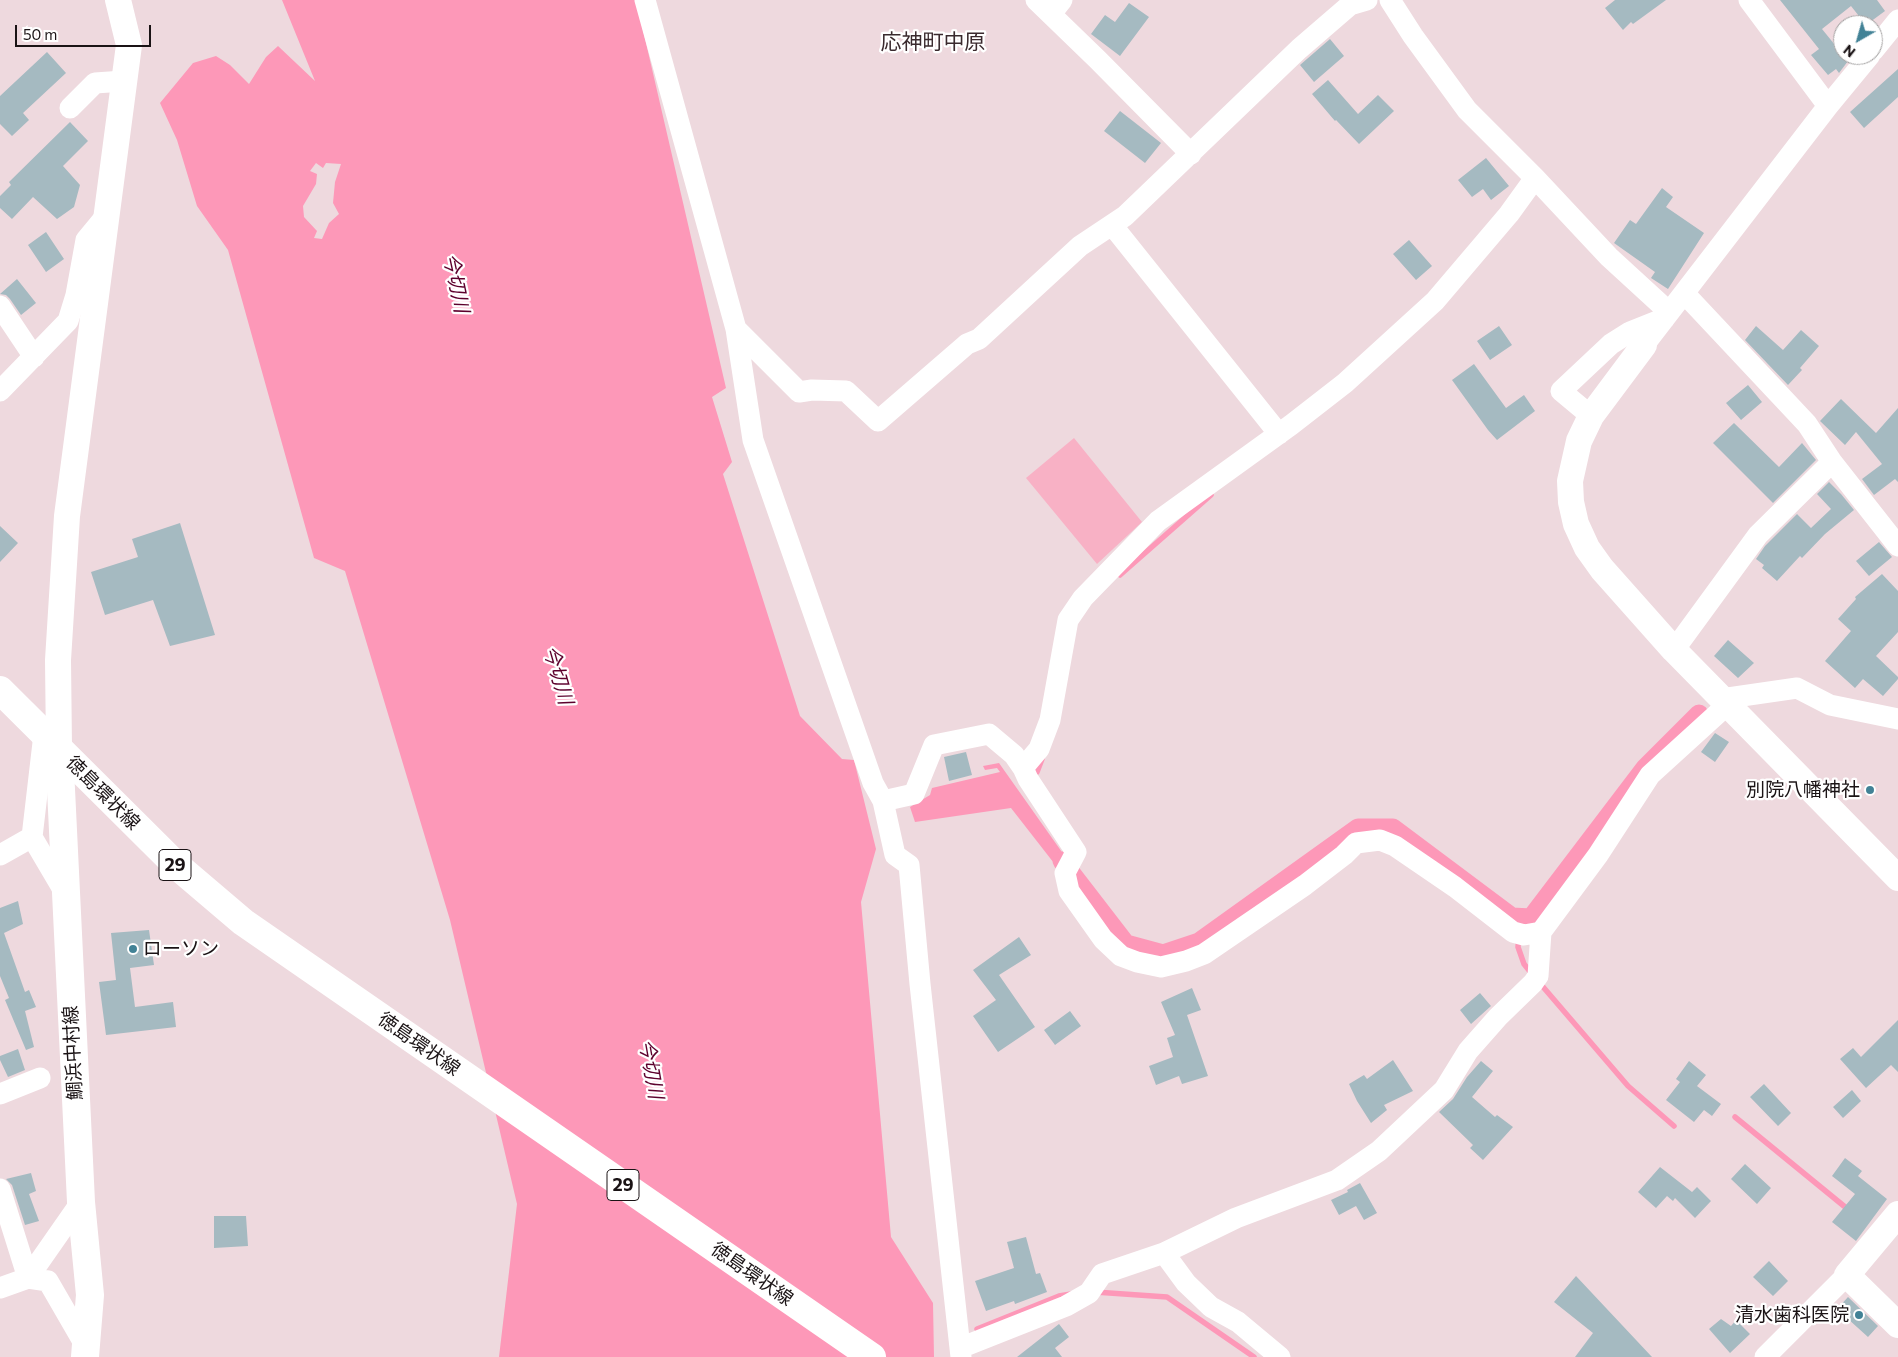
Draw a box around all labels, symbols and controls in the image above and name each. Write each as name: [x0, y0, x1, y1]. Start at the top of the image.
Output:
scale bar: [18, 15, 154, 47]
north arrow: [1833, 15, 1883, 65]
text: 50 m: [23, 25, 57, 43]
district label: 応神町中原: [881, 29, 985, 55]
text: N: [1840, 41, 1858, 61]
water label: 今切川: [438, 251, 474, 315]
water label: 今切川: [538, 643, 578, 707]
street label: 徳島環状線: [61, 751, 145, 835]
place label: 別院八幡神社: [1746, 779, 1860, 801]
marker: 別院八幡神社: [1864, 784, 1876, 796]
road number: 29: [159, 850, 191, 880]
place label: ローソン: [143, 938, 219, 960]
marker: ローソン: [127, 943, 139, 955]
street label: 鯛浜中村線: [59, 1005, 87, 1101]
street label: 徳島環状線: [374, 1007, 464, 1081]
water label: 今切川: [634, 1037, 668, 1101]
road number: 29: [607, 1170, 639, 1200]
street label: 徳島環状線: [707, 1237, 797, 1311]
place label: 清水歯科医院: [1735, 1304, 1849, 1326]
marker: 清水歯科医院: [1853, 1309, 1865, 1321]

